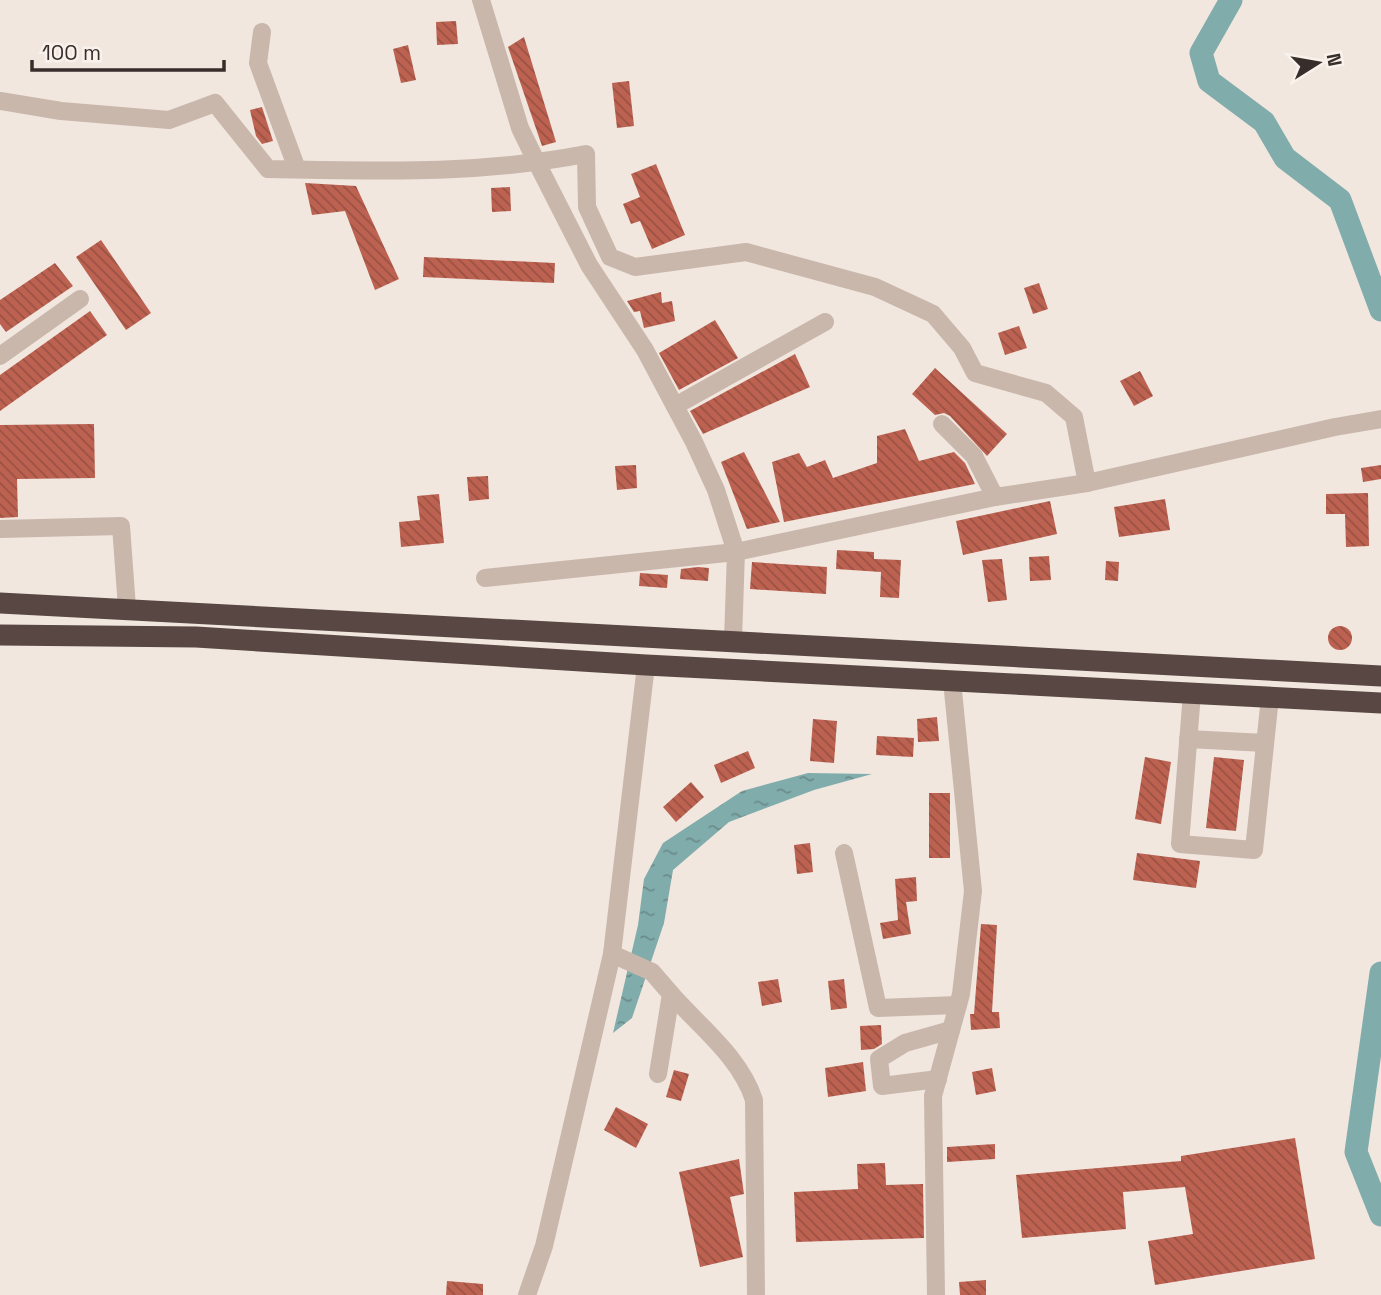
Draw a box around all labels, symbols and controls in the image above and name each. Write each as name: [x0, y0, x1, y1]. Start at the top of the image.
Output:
scale bar: [32, 28, 224, 72]
north arrow: [1283, 28, 1353, 98]
text: 100 m: [42, 39, 101, 66]
text: N: [1321, 51, 1348, 68]

